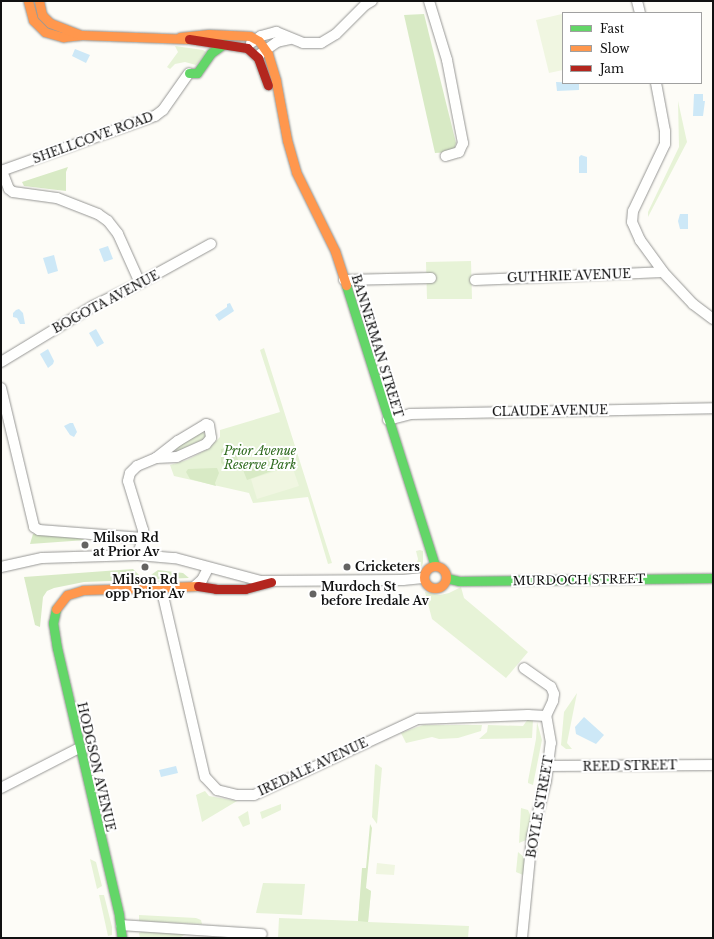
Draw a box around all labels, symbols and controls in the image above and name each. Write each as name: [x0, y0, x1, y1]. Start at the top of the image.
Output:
legend: [562, 12, 702, 84]
text: Fast: [600, 21, 624, 36]
text: Slow: [600, 41, 629, 56]
text: Jam: [600, 61, 624, 76]
street label: SHELLCOVE ROAD: [31, 109, 155, 167]
street label: BOGOTA AVENUE: [50, 267, 162, 337]
street label: GUTHRIE AVENUE: [507, 267, 631, 285]
street label: BANNERMAN STREET: [348, 273, 406, 419]
street label: CLAUDE AVENUE: [492, 403, 608, 419]
park label: Prior Avenue Reserve Park: [223, 444, 297, 472]
place label: Milson Rd at Prior Av: [93, 531, 160, 559]
marker: Milson Rd at Prior Av: [80, 540, 90, 550]
place label: Cricketers: [355, 560, 420, 574]
marker: Milson Rd opp Prior Av: [140, 562, 150, 572]
marker: Cricketers: [342, 562, 352, 572]
street label: MURDOCH STREET: [512, 572, 646, 588]
place label: Milson Rd opp Prior Av: [105, 573, 185, 601]
place label: Murdoch St before Iredale Av: [321, 580, 430, 608]
marker: Murdoch St before Iredale Av: [308, 589, 318, 599]
street label: HODGSON AVENUE: [74, 701, 118, 833]
street label: IREDALE AVENUE: [256, 735, 370, 799]
street label: BOYLE STREET: [524, 755, 556, 859]
street label: REED STREET: [583, 758, 677, 774]

